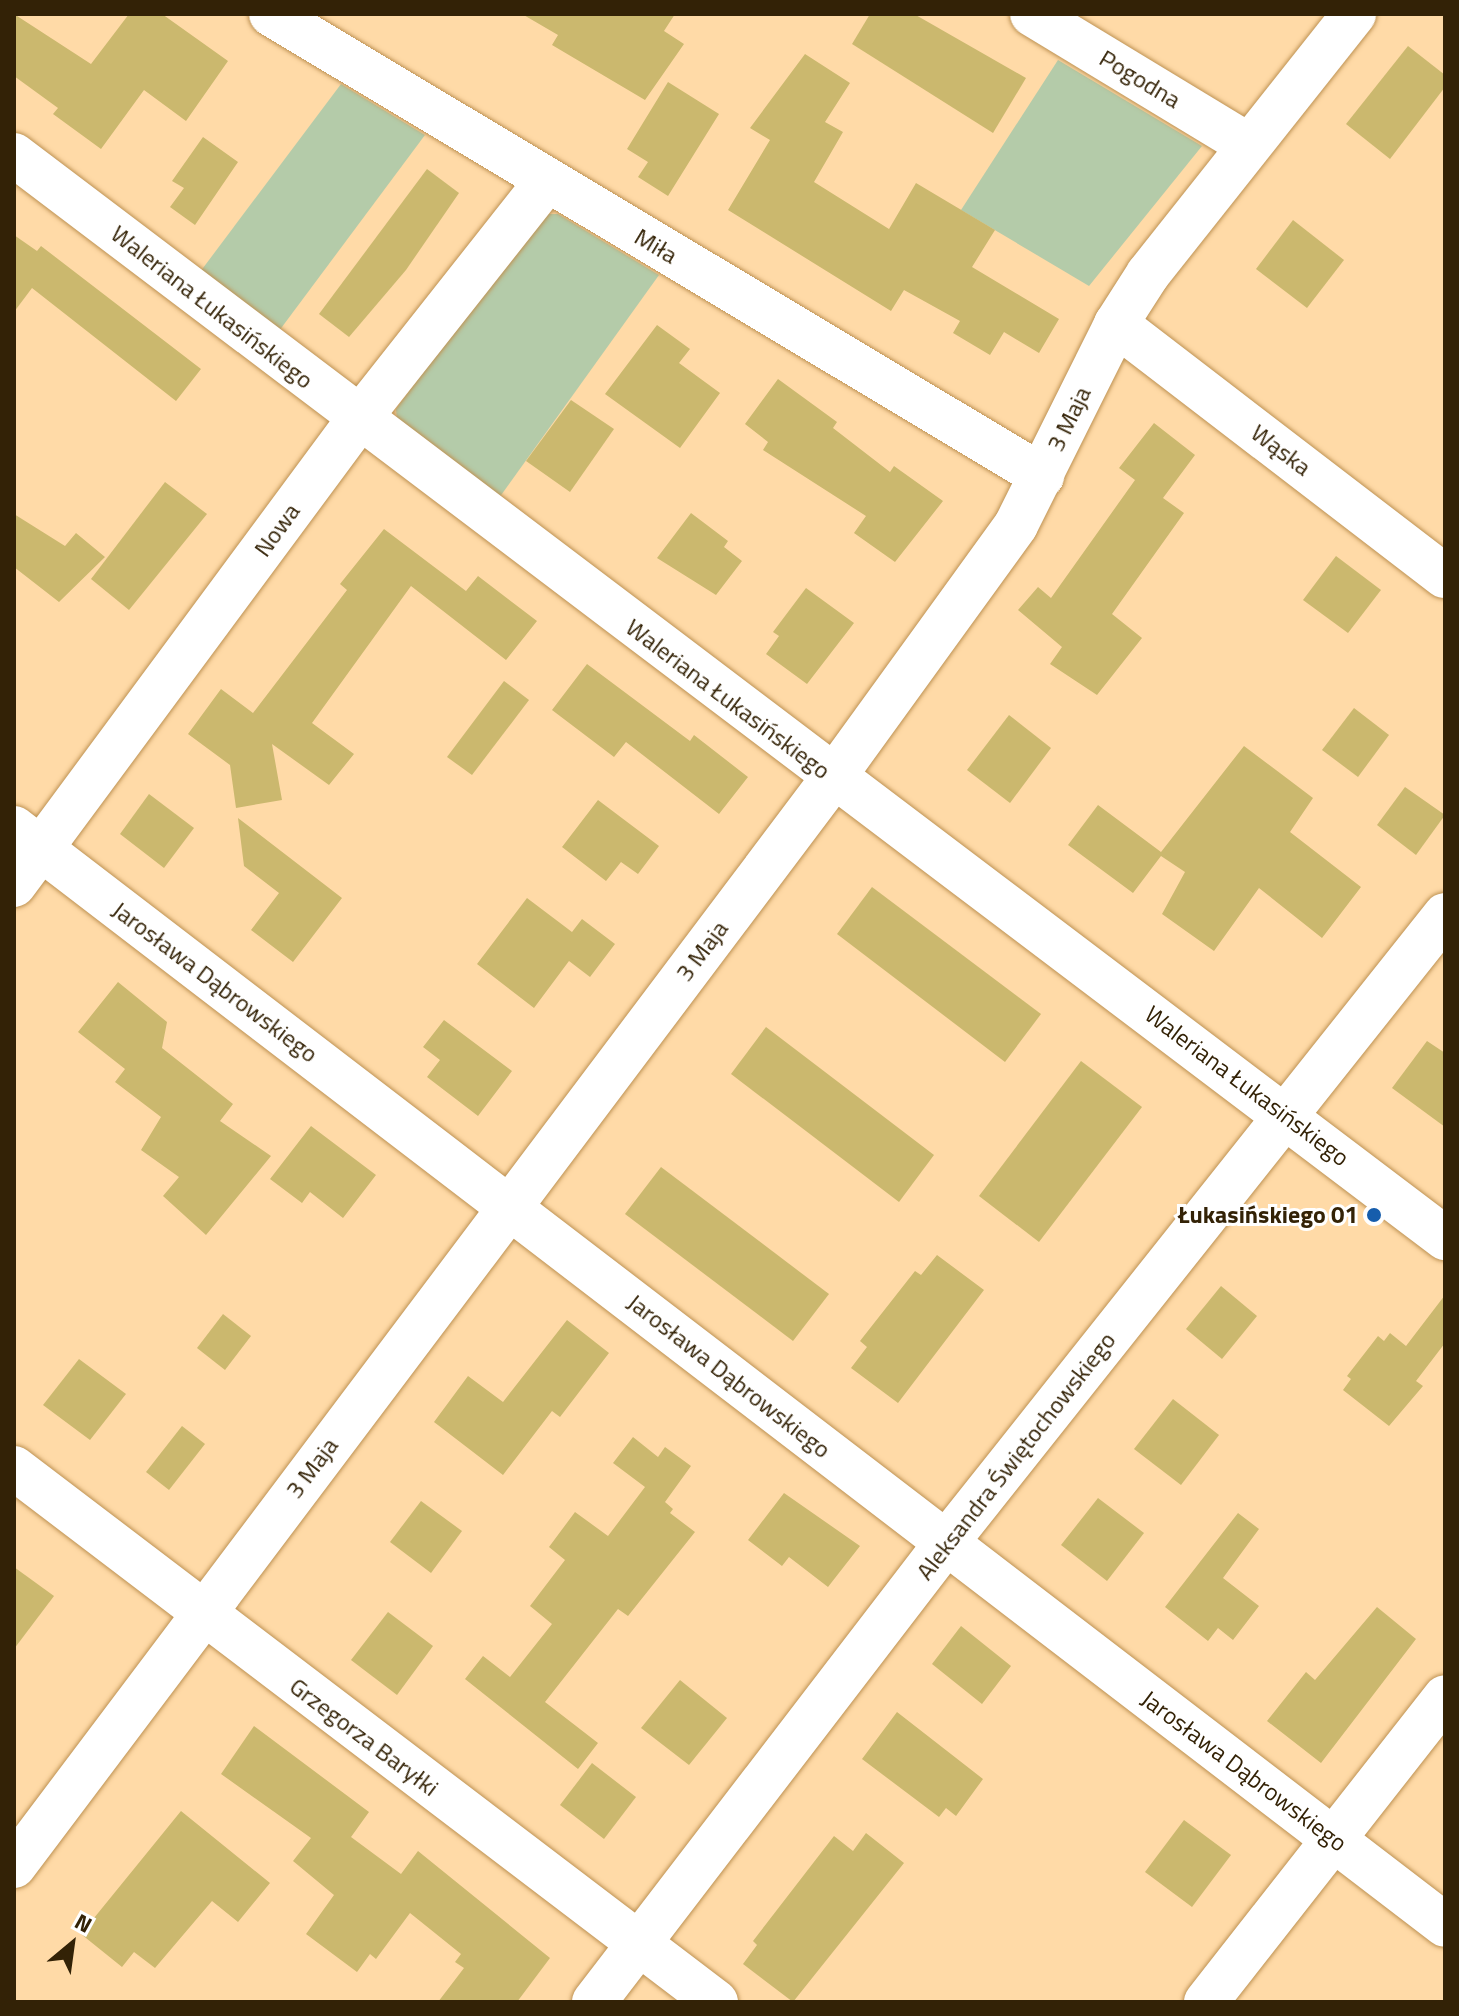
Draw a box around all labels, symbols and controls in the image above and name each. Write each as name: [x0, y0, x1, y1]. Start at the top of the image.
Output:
street label: Pogodna: [1094, 44, 1186, 114]
street label: Waleriana Łukasińskiego: [105, 219, 319, 395]
street label: Miła: [629, 222, 683, 270]
street label: 3 Maja: [1041, 382, 1097, 456]
street label: Wąska: [1245, 418, 1317, 482]
street label: Nowa: [248, 498, 306, 562]
street label: Waleriana Łukasińskiego: [620, 613, 836, 785]
street label: Jarosława Dąbrowskiego: [107, 895, 323, 1069]
street label: 3 Maja: [670, 915, 734, 987]
street label: Waleriana Łukasińskiego: [1139, 1000, 1355, 1172]
place label: Łukasińskiego 01: [1178, 1201, 1358, 1229]
marker: Łukasińskiego 01: [1365, 1206, 1383, 1224]
street label: Jarosława Dąbrowskiego: [622, 1288, 836, 1464]
street label: Aleksandra Świętochowskiego: [910, 1326, 1122, 1586]
street label: 3 Maja: [280, 1432, 344, 1504]
street label: Grzegorza Baryłki: [284, 1672, 444, 1802]
street label: Jarosława Dąbrowskiego: [1136, 1684, 1352, 1858]
north arrow: [32, 1904, 112, 1984]
text: N: [69, 1904, 99, 1942]

